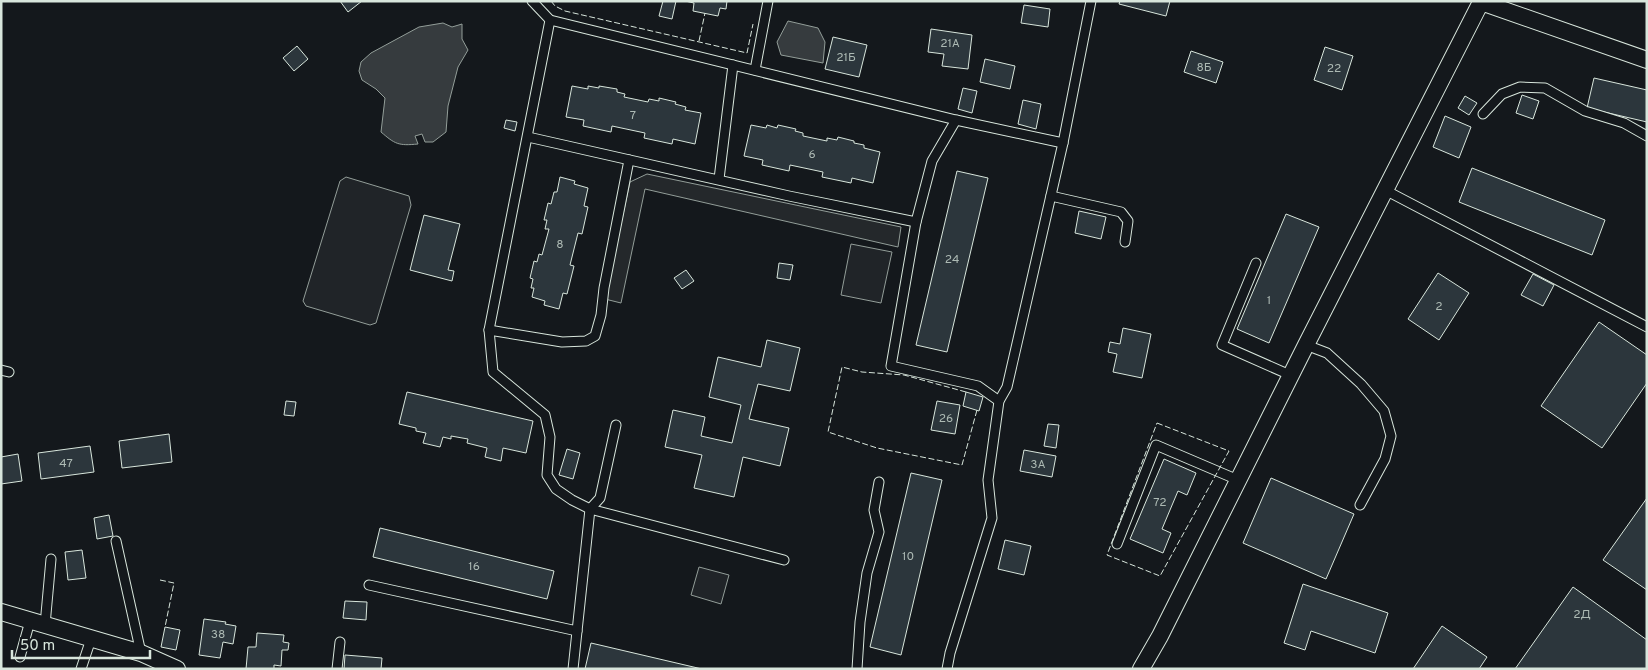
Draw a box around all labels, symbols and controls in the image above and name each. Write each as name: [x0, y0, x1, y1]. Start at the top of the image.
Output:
house number: 21А: [940, 36, 960, 52]
house number: 21Б: [836, 50, 856, 66]
house number: 8Б: [1196, 60, 1212, 76]
house number: 22: [1327, 61, 1341, 77]
house number: 7: [630, 108, 636, 124]
house number: 6: [808, 147, 816, 163]
house number: 8: [556, 237, 564, 253]
house number: 24: [945, 252, 959, 268]
house number: 1: [1267, 293, 1271, 309]
house number: 2: [1435, 299, 1443, 315]
house number: 26: [939, 411, 953, 427]
house number: 47: [59, 456, 73, 472]
house number: 3А: [1030, 457, 1046, 473]
house number: 72: [1153, 495, 1167, 511]
house number: 10: [902, 549, 914, 565]
house number: 16: [468, 559, 480, 575]
house number: 2Д: [1573, 607, 1591, 623]
house number: 38: [211, 627, 225, 643]
scale bar: [12, 628, 150, 660]
text: 50 m: [20, 637, 55, 656]

